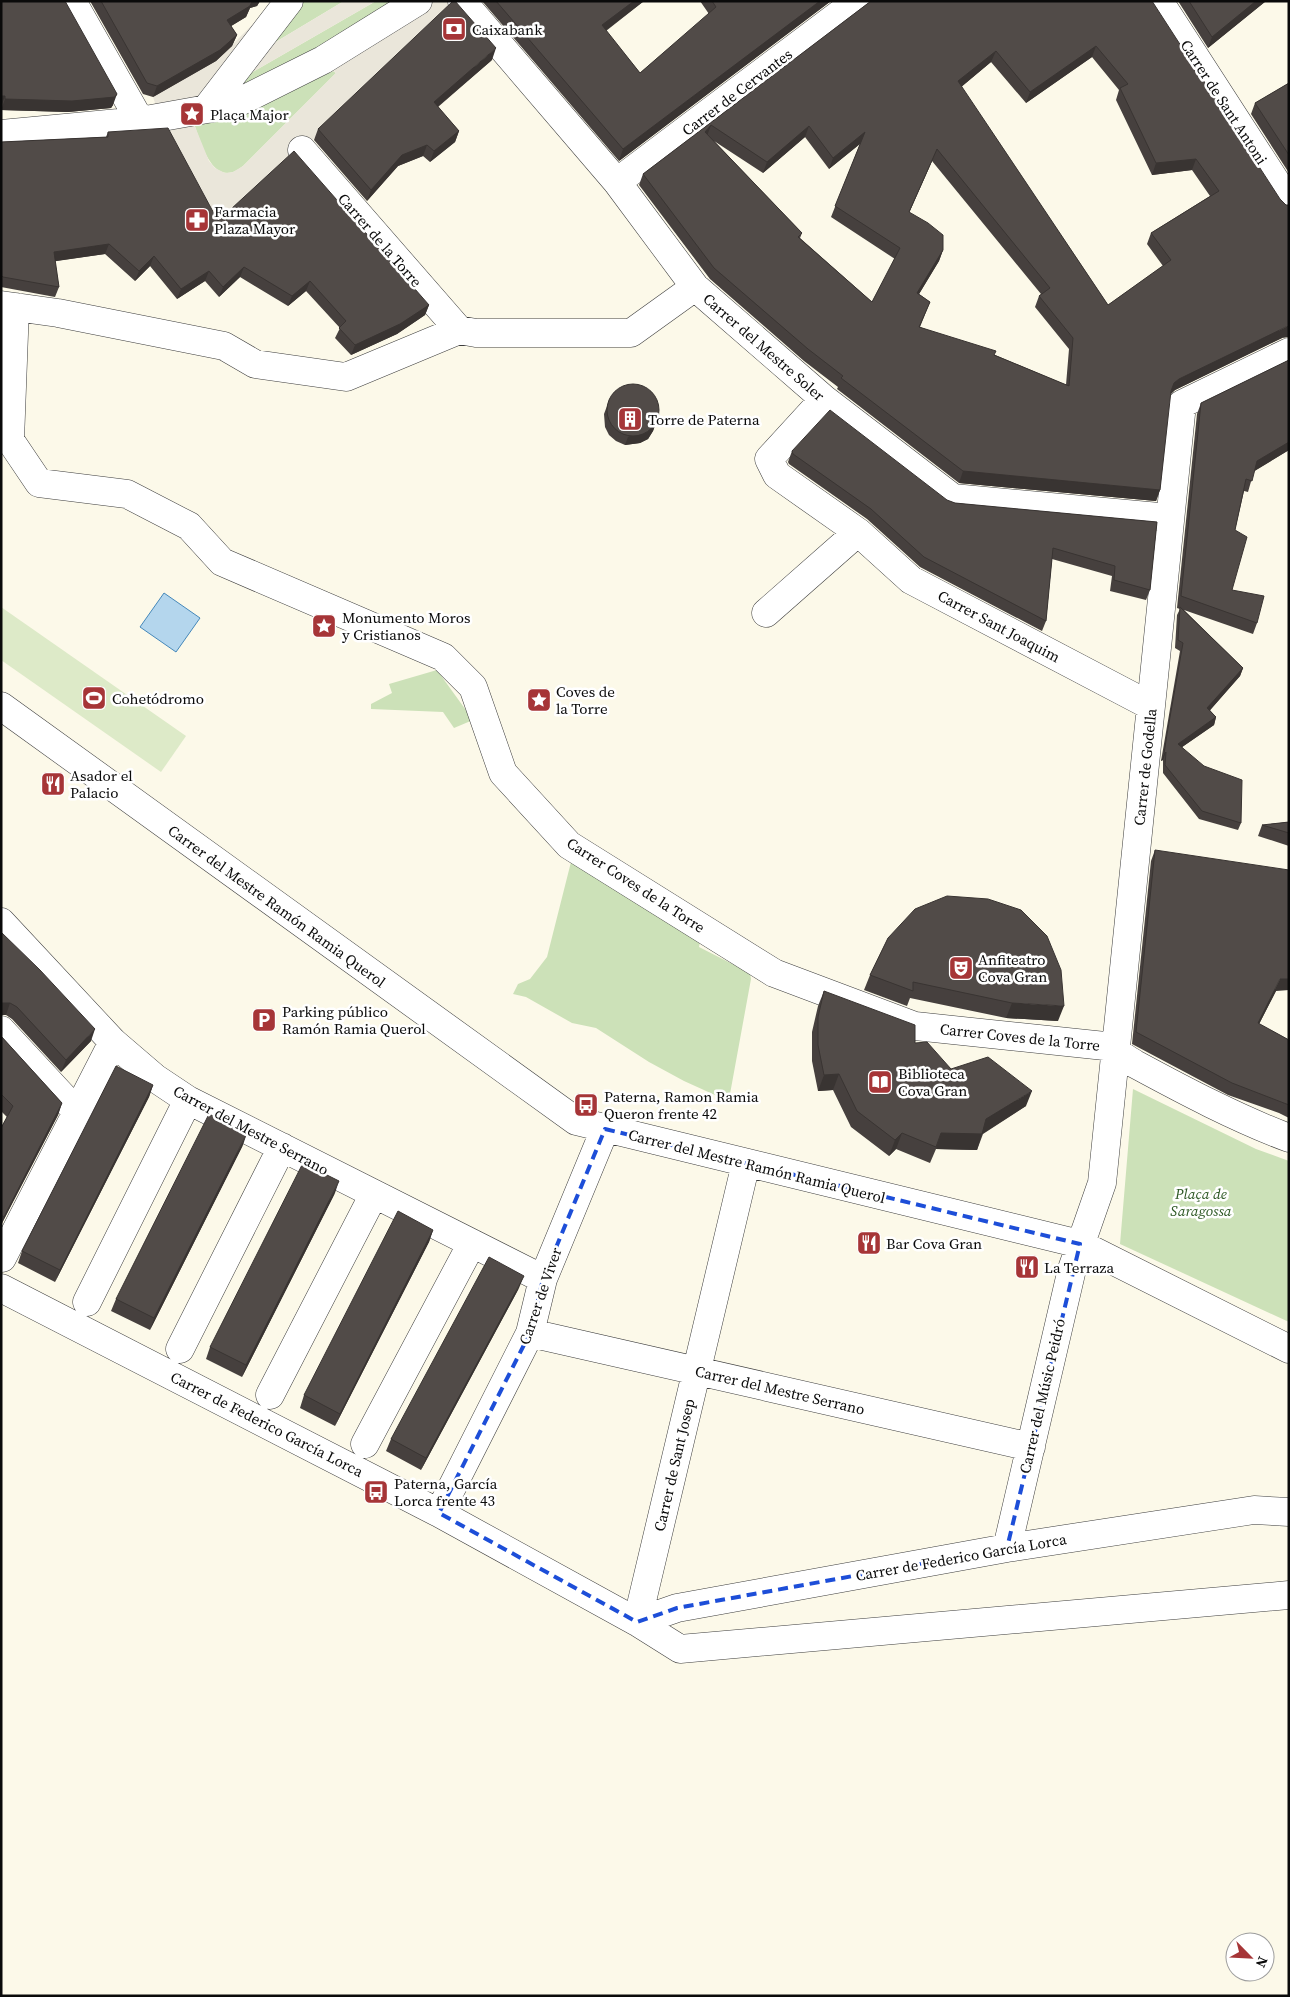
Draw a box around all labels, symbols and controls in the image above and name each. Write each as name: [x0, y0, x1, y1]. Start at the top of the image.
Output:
bank icon: Caixabank: [441, 16, 467, 42]
place label: Caixabank: [472, 19, 543, 40]
street label: Carrer de Sant Antoni: [1176, 35, 1272, 169]
street label: Carrer de Cervantes: [677, 44, 797, 140]
place icon: Plaça Major: [179, 101, 205, 127]
place label: Plaça Major: [210, 104, 289, 125]
street label: Carrer de la Torre: [333, 188, 427, 292]
place label: Farmacia Plaza Mayor: [214, 201, 296, 239]
pharmacy icon: Farmacia Plaza Mayor: [184, 207, 210, 233]
street label: Carrer del Mestre Soler: [699, 288, 830, 406]
building icon: Torre de Paterna: [617, 406, 643, 432]
place label: Torre de Paterna: [648, 409, 760, 430]
street label: Carrer Sant Joaquim: [934, 585, 1064, 667]
place label: Monumento Moros y Cristianos: [342, 607, 470, 645]
place icon: Monumento Moros y Cristianos: [311, 613, 337, 639]
place label: Coves de la Torre: [556, 681, 615, 719]
sports icon: Cohetódromo: [81, 685, 107, 711]
place icon: Coves de la Torre: [526, 687, 552, 713]
place label: Cohetódromo: [112, 688, 204, 709]
street label: Carrer de Godella: [1128, 707, 1162, 827]
place label: Asador el Palacio: [70, 765, 133, 803]
restaurant icon: Asador el Palacio: [40, 771, 66, 797]
street label: Carrer del Mestre Ramón Ramia Querol: [164, 820, 391, 992]
street label: Carrer Coves de la Torre: [563, 832, 709, 938]
place label: Anfiteatro Cova Gran: [978, 949, 1047, 987]
theatre icon: Anfiteatro Cova Gran: [948, 955, 974, 981]
place label: Parking público Ramón Ramia Querol: [282, 1001, 426, 1039]
parking icon: Parking público Ramón Ramia Querol: [251, 1007, 277, 1033]
street label: Carrer Coves de la Torre: [939, 1018, 1101, 1056]
place label: Biblioteca Cova Gran: [898, 1063, 967, 1101]
library icon: Biblioteca Cova Gran: [867, 1069, 893, 1095]
street label: Carrer del Mestre Serrano: [170, 1080, 332, 1180]
place label: Paterna, Ramon Ramia Queron frente 42: [604, 1086, 759, 1124]
bus stop icon: Paterna, Ramon Ramia Queron frente 42: [573, 1092, 599, 1118]
street label: Carrer del Mestre Ramón Ramia Querol: [626, 1124, 888, 1208]
park label: Plaça de Saragossa: [1170, 1183, 1232, 1221]
restaurant icon: Bar Cova Gran: [856, 1230, 882, 1256]
place label: Bar Cova Gran: [886, 1233, 982, 1254]
street label: Carrer de Viver: [514, 1244, 567, 1347]
restaurant icon: La Terraza: [1014, 1254, 1040, 1280]
place label: La Terraza: [1044, 1257, 1114, 1278]
street label: Carrer del Músic Peidró: [1014, 1316, 1070, 1476]
street label: Carrer del Mestre Serrano: [693, 1360, 867, 1420]
street label: Carrer de Federico García Lorca: [167, 1366, 367, 1482]
street label: Carrer de Sant Josep: [649, 1396, 700, 1533]
place label: Paterna, García Lorca frente 43: [394, 1473, 498, 1511]
bus stop icon: Paterna, García Lorca frente 43: [363, 1479, 389, 1505]
street label: Carrer de Federico García Lorca: [854, 1528, 1068, 1586]
north arrow: [1225, 1932, 1275, 1982]
text: N: [1251, 1954, 1273, 1971]

